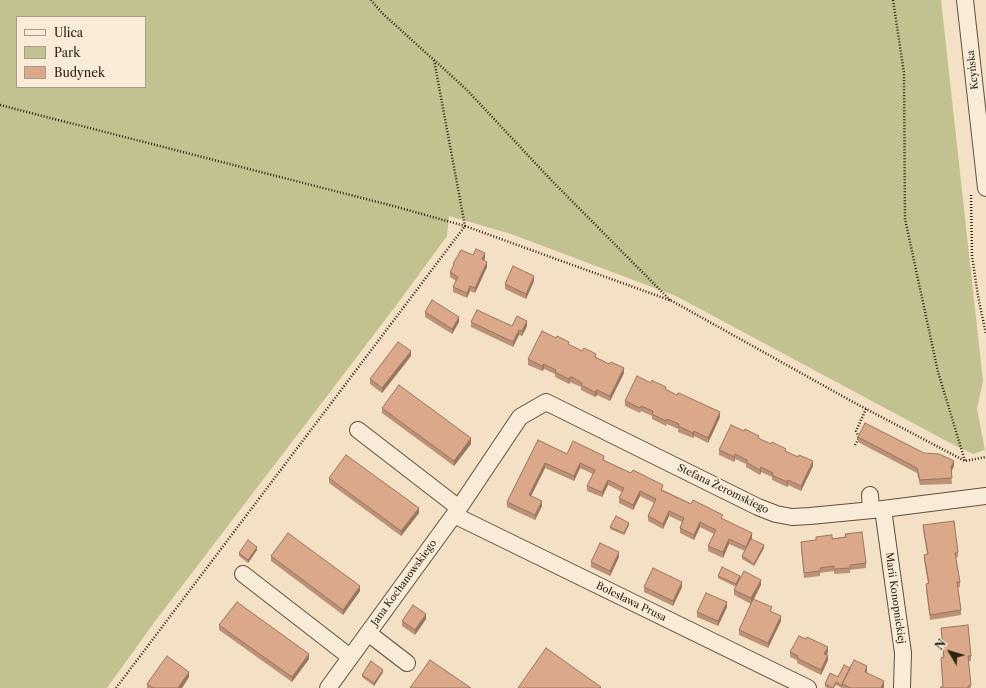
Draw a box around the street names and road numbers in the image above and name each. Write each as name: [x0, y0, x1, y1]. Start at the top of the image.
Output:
street label: Kcyńska: [965, 50, 981, 90]
street label: Stefana Żeromskiego: [675, 462, 771, 516]
street label: Jana Kochanowskiego: [369, 538, 439, 628]
street label: Marii Konopnickiej: [883, 552, 907, 644]
street label: Bolesława Prusa: [594, 580, 668, 624]

